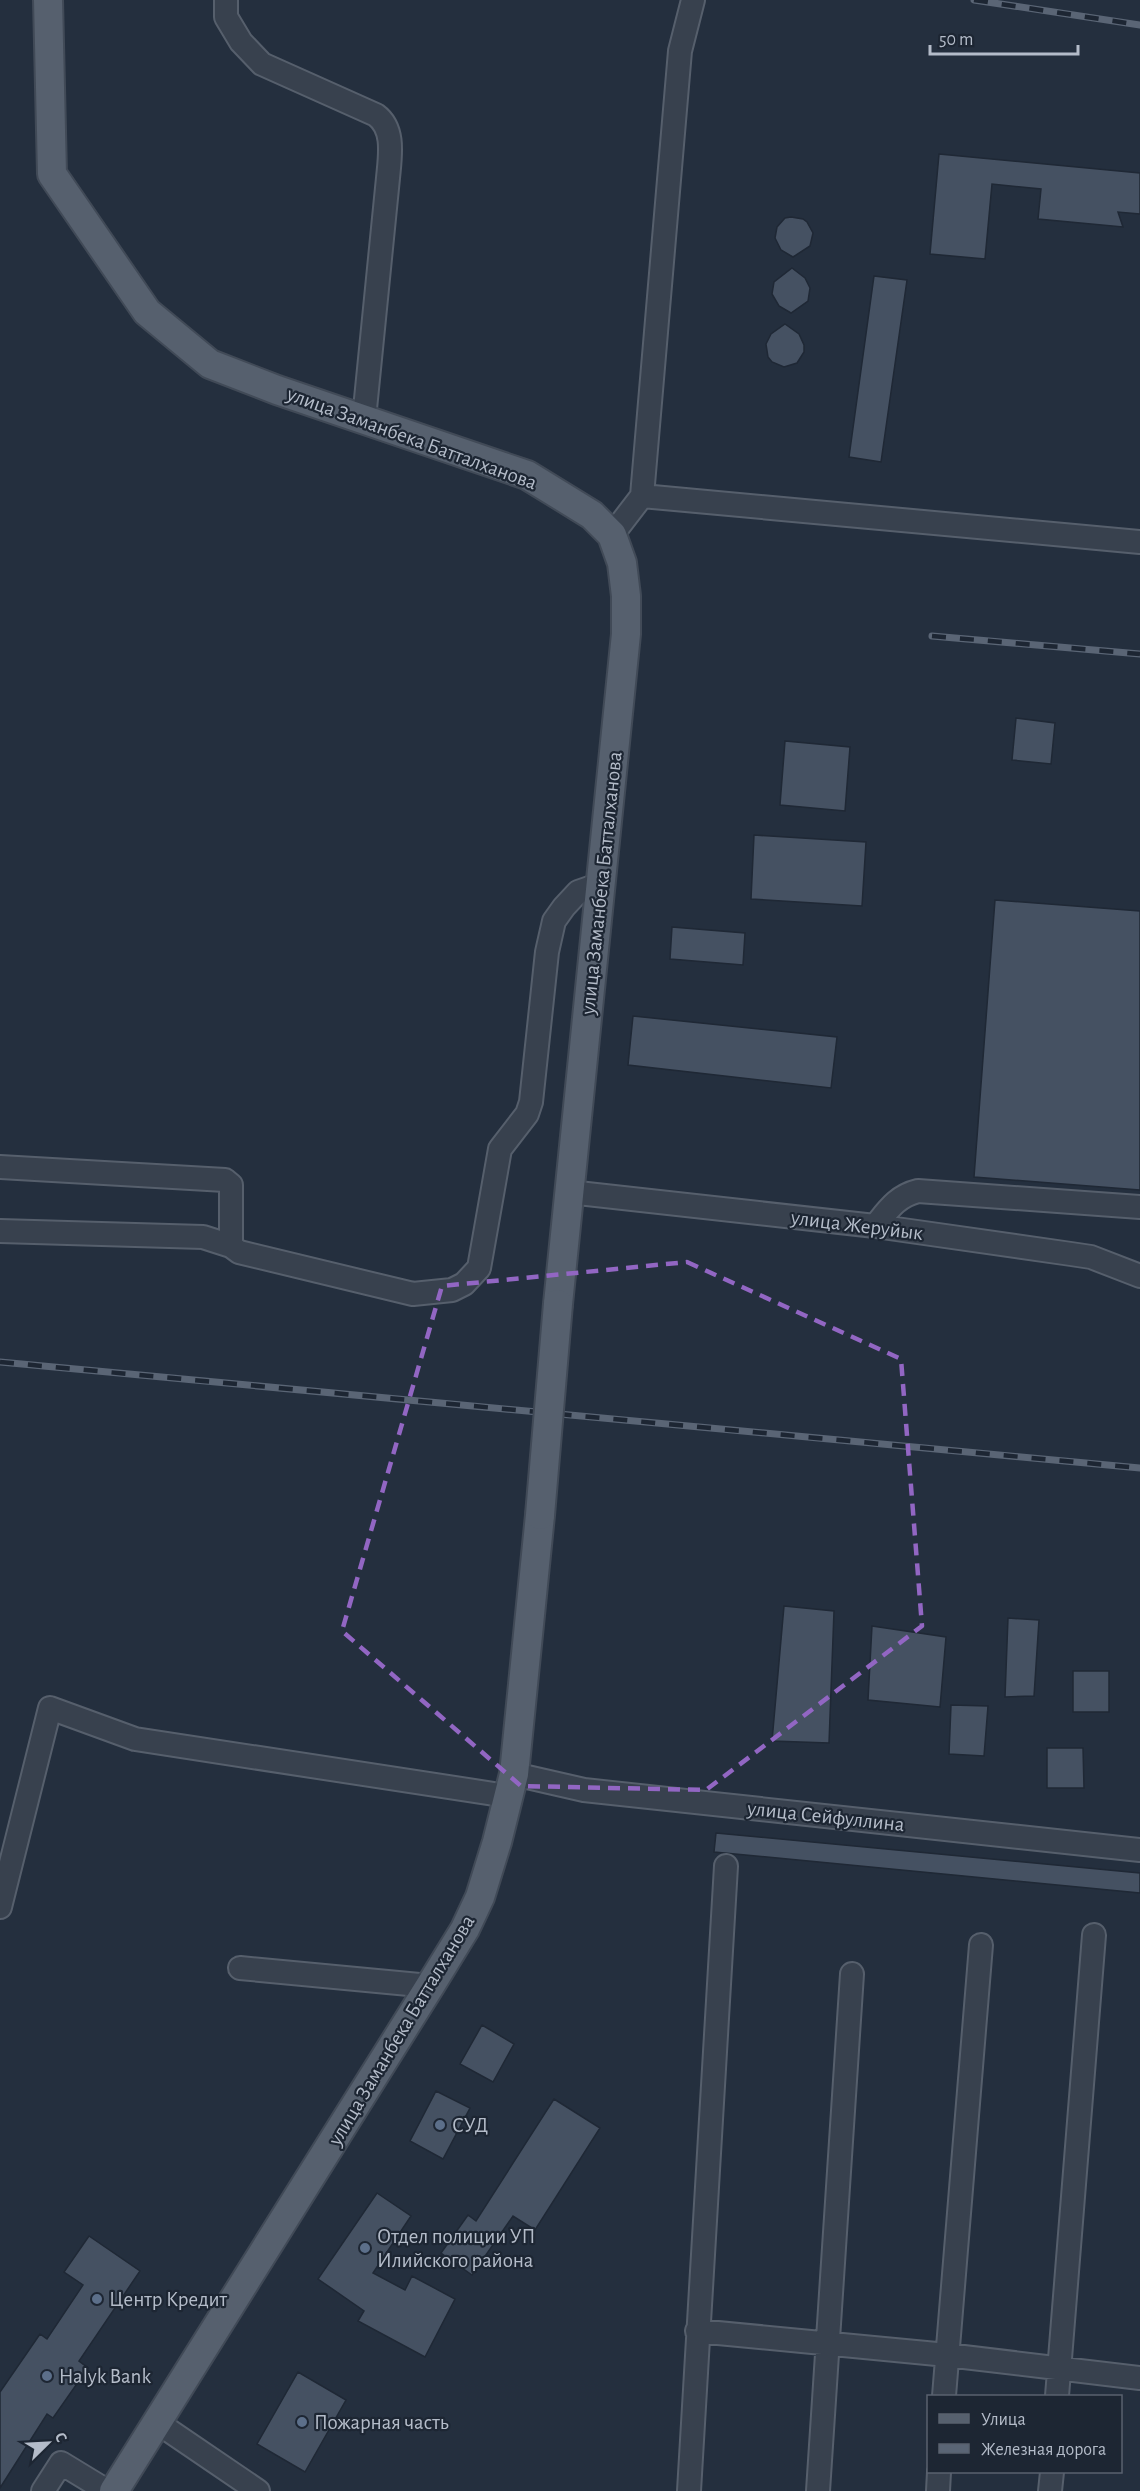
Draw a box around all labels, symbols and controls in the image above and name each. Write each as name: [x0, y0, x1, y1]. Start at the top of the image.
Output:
scale bar: [930, 18, 1078, 56]
text: 50 m: [939, 31, 973, 49]
street label: улица Заманбека Батталханова: [283, 383, 540, 494]
street label: улица Заманбека Батталханова: [577, 750, 626, 1017]
street label: улица Жеруйык: [789, 1207, 924, 1244]
street label: улица Сейфуллина: [745, 1798, 906, 1835]
street label: улица Заманбека Батталханова: [324, 1911, 479, 2150]
place label: СУД: [452, 2115, 488, 2136]
marker: СУД: [433, 2118, 447, 2132]
place label: Отдел полиции УП Илийского района: [377, 2226, 535, 2271]
marker: Отдел полиции УП Илийского района: [358, 2241, 372, 2255]
place label: Центр Кредит: [109, 2289, 227, 2310]
marker: Центр Кредит: [90, 2292, 104, 2306]
place label: Halyk Bank: [59, 2366, 151, 2387]
marker: Halyk Bank: [40, 2369, 54, 2383]
legend: [927, 2395, 1122, 2473]
text: Улица: [981, 2411, 1026, 2429]
place label: Пожарная часть: [314, 2412, 449, 2433]
north arrow: [18, 2413, 78, 2473]
marker: Пожарная часть: [295, 2415, 309, 2429]
text: С: [52, 2430, 70, 2445]
text: Железная дорога: [981, 2441, 1106, 2459]

